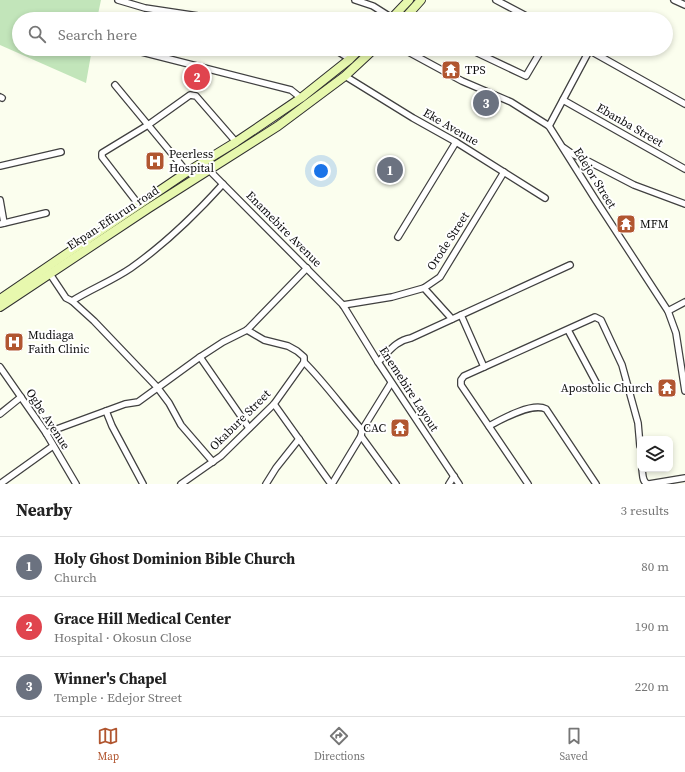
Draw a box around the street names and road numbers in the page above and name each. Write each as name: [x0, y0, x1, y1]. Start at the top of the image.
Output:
street label: Ebanba Street: [594, 99, 666, 151]
street label: Eke Avenue: [420, 105, 482, 149]
street label: Edejor Street: [570, 145, 620, 212]
street label: Ekpan-Effurun road: [64, 182, 162, 254]
street label: Enamebire Avenue: [243, 188, 325, 270]
street label: Orode Street: [423, 209, 473, 273]
street label: Enemebire Layout: [376, 343, 443, 435]
street label: Ogbe Avenue: [22, 385, 74, 453]
street label: Okabure Street: [206, 386, 274, 454]

